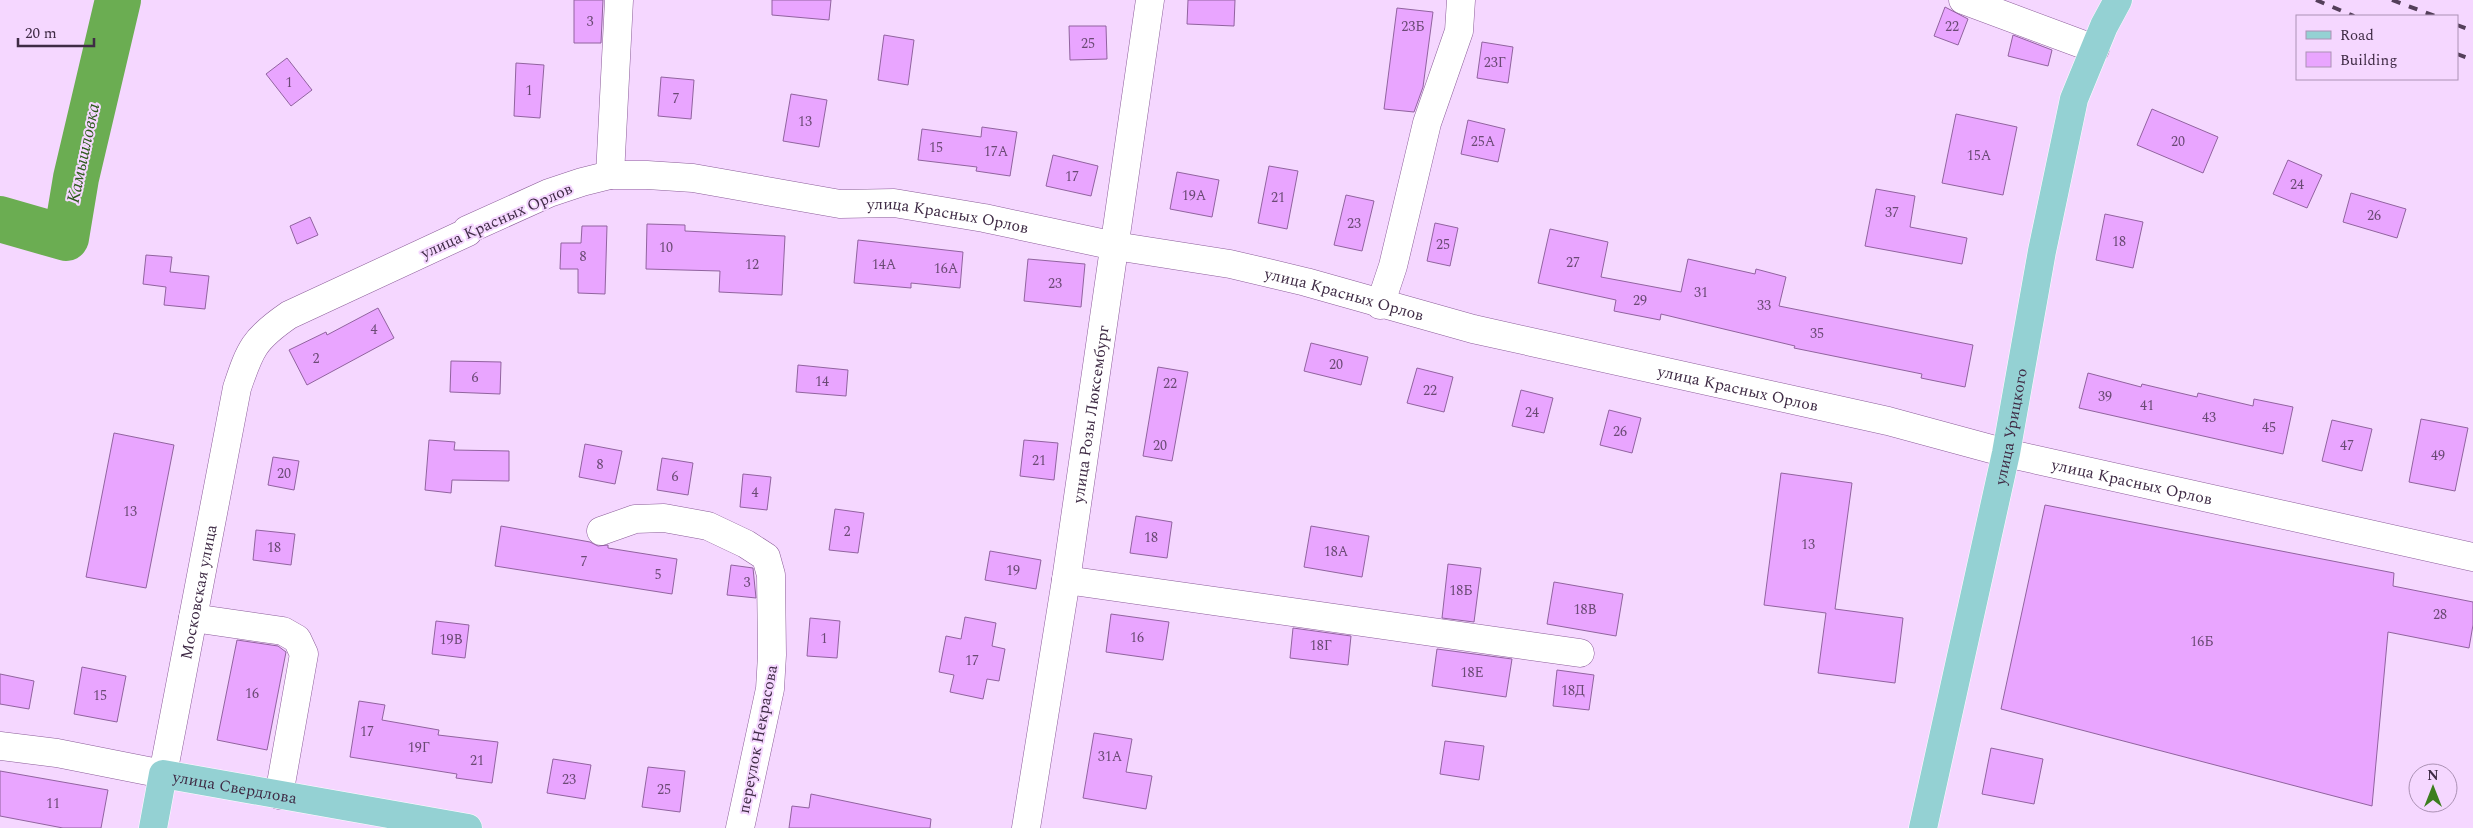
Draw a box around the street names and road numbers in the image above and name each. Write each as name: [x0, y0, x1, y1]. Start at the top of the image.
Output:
street label: улица Красных Орлов: [416, 177, 576, 266]
street label: улица Красных Орлов: [866, 192, 1031, 240]
street label: улица Красных Орлов: [1261, 261, 1426, 328]
street label: улица Розы Люксембург: [1066, 323, 1116, 506]
street label: улица Красных Орлов: [1654, 359, 1820, 418]
street label: улица Урицкого: [1988, 366, 2034, 488]
street label: улица Красных Орлов: [2048, 452, 2214, 512]
street label: Московская улица: [174, 522, 224, 661]
street label: переулок Некрасова: [732, 663, 784, 816]
street label: улица Свердлова: [170, 765, 299, 811]

